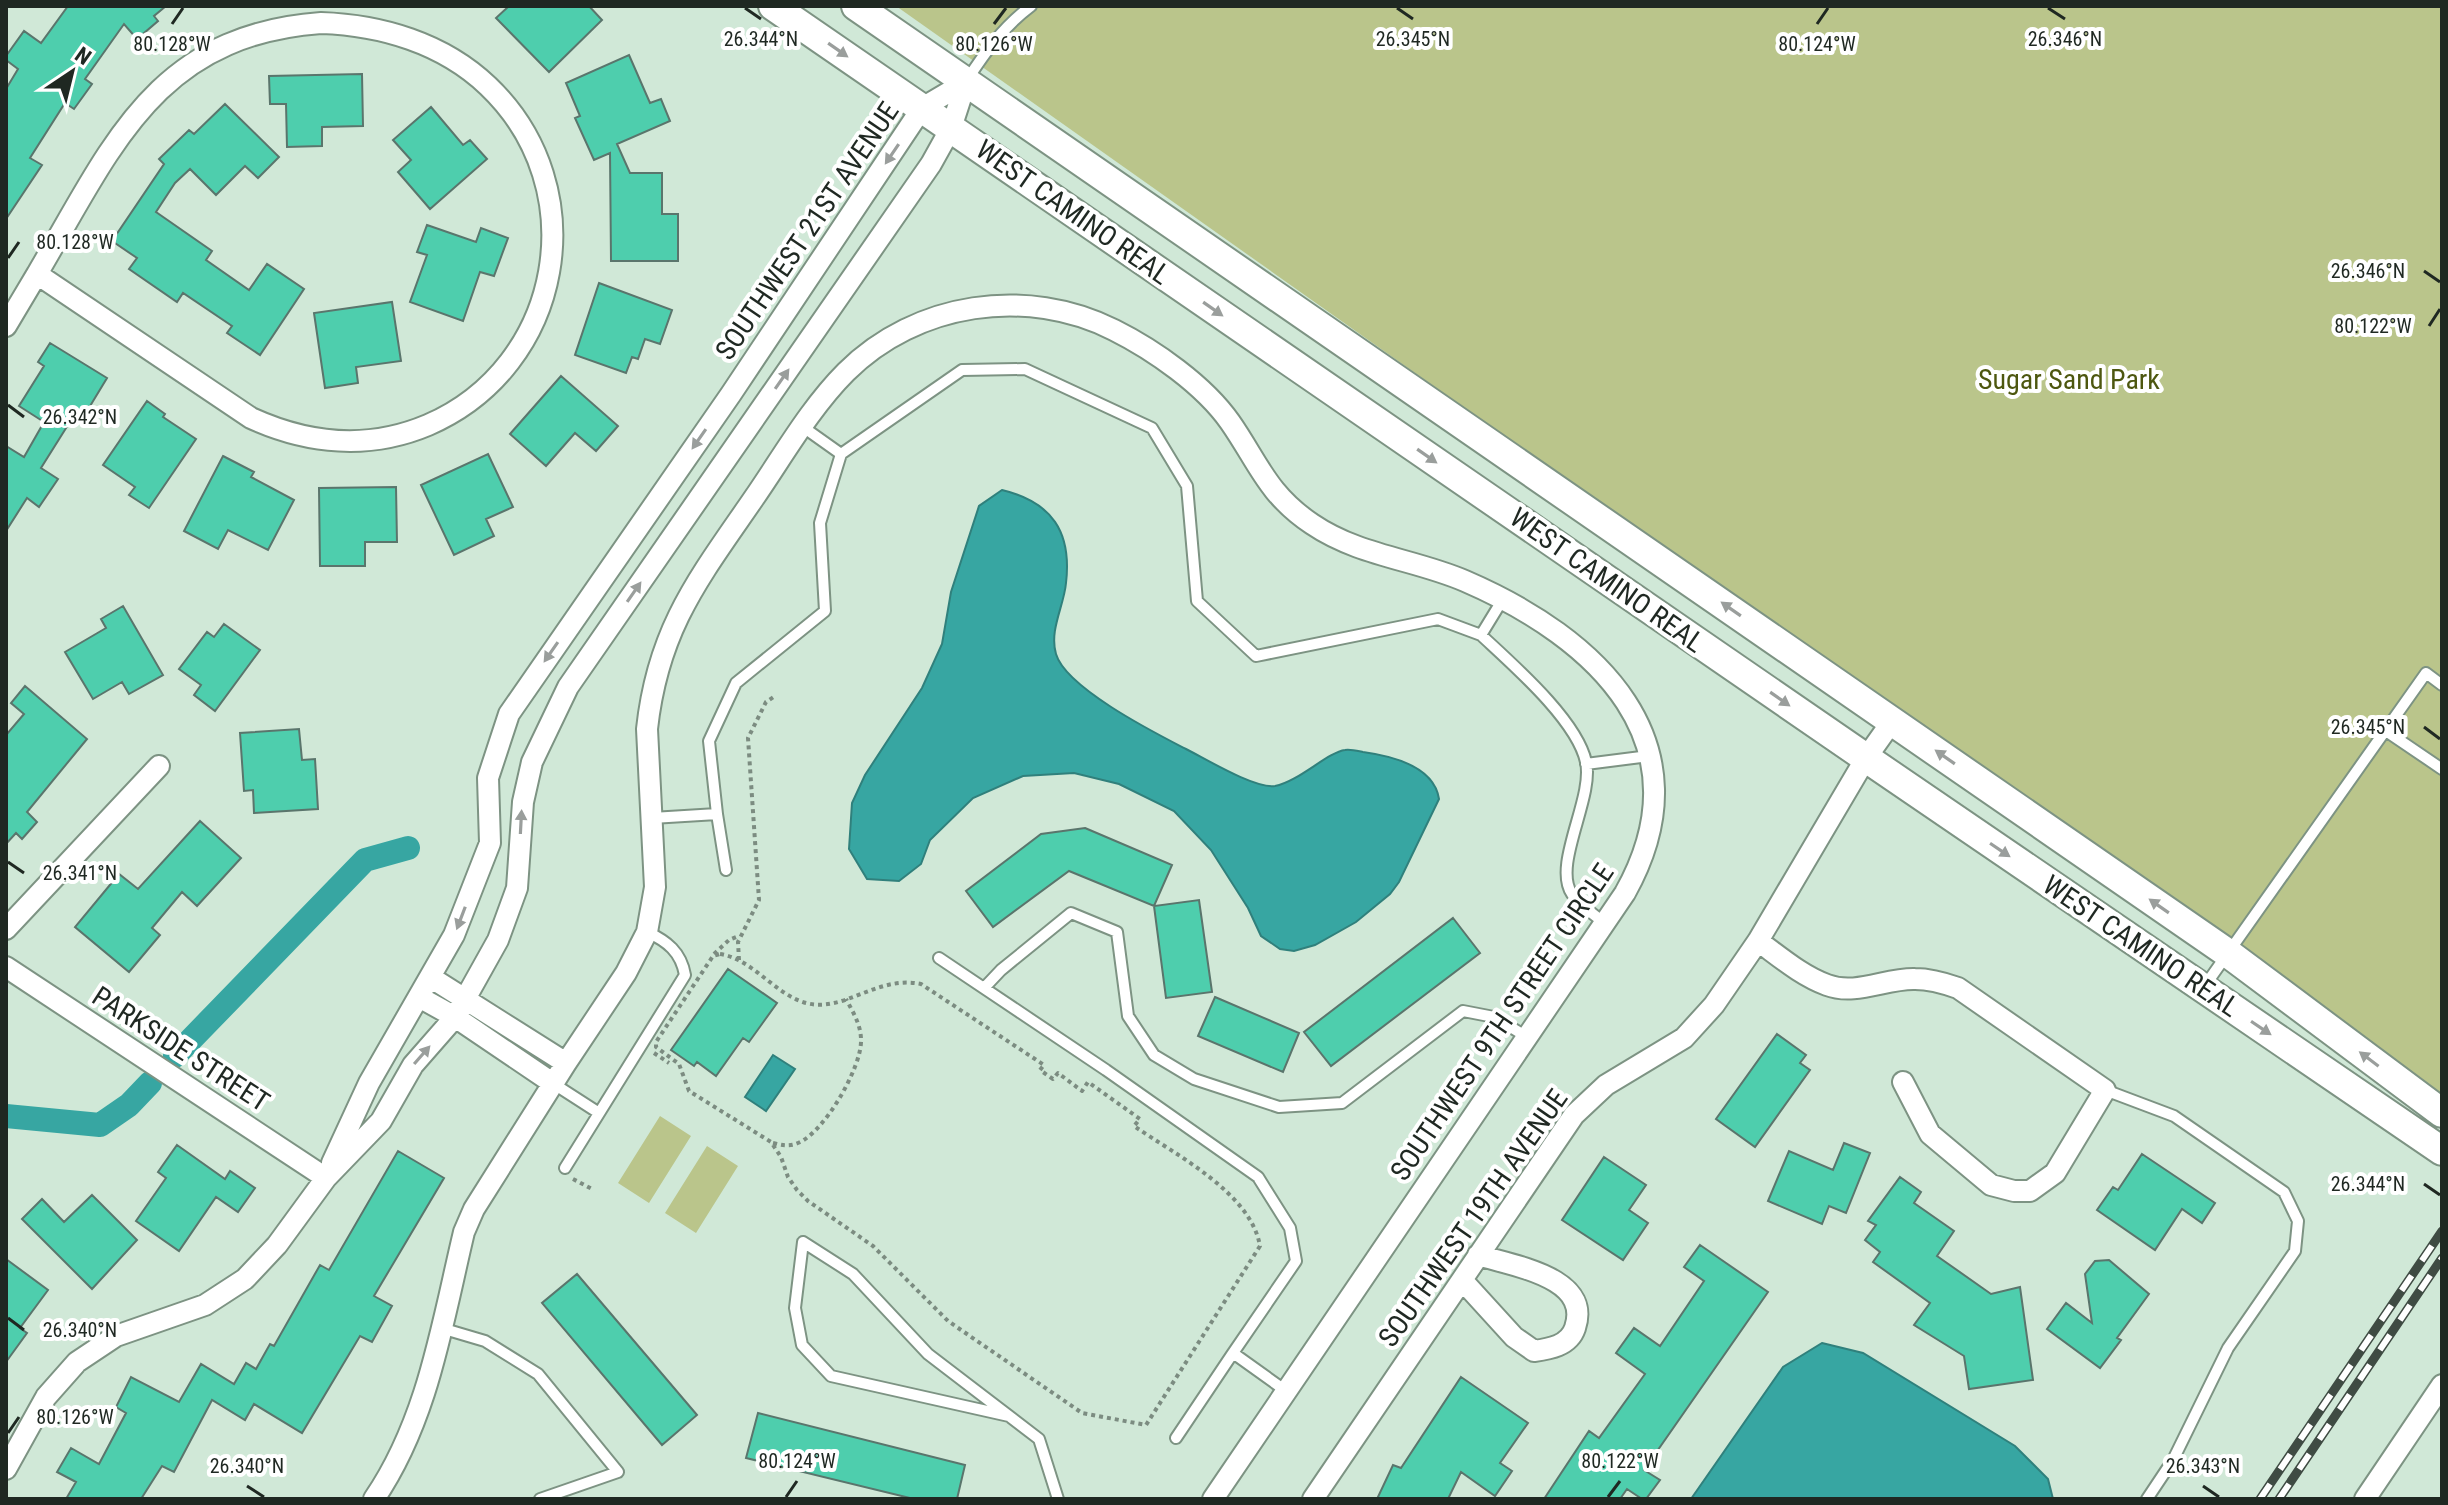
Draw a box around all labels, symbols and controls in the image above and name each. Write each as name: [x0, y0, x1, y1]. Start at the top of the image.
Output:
text: 26.344°N: [724, 27, 798, 51]
text: 26.345°N: [1376, 27, 1450, 51]
text: 26.346°N: [2028, 27, 2102, 51]
north arrow: [32, 32, 112, 112]
text: 80.128°W: [133, 32, 211, 56]
text: 80.126°W: [955, 32, 1033, 56]
text: 80.124°W: [1778, 32, 1856, 56]
text: N: [70, 42, 96, 70]
one-way arrow: [827, 42, 848, 57]
street label: SOUTHWEST 21ST AVENUE: [708, 96, 906, 366]
street label: WEST CAMINO REAL: [970, 133, 1176, 291]
one-way arrow: [884, 143, 899, 164]
text: 80.128°W: [36, 230, 114, 254]
text: 26.346°N: [2331, 259, 2405, 283]
one-way arrow: [1203, 301, 1224, 316]
text: 80.122°W: [2334, 314, 2412, 338]
park label: Sugar Sand Park: [1978, 363, 2160, 396]
one-way arrow: [774, 368, 789, 389]
text: 26.342°N: [43, 405, 117, 429]
one-way arrow: [692, 429, 707, 450]
one-way arrow: [1417, 448, 1438, 463]
street label: WEST CAMINO REAL: [1504, 501, 1710, 659]
one-way arrow: [626, 582, 641, 603]
one-way arrow: [1721, 602, 1742, 617]
one-way arrow: [544, 642, 559, 663]
one-way arrow: [1769, 691, 1790, 706]
text: 26.345°N: [2331, 715, 2405, 739]
one-way arrow: [1935, 750, 1956, 765]
one-way arrow: [515, 809, 528, 834]
one-way arrow: [1989, 842, 2010, 857]
street label: SOUTHWEST 9TH STREET CIRCLE: [1384, 857, 1620, 1187]
text: 26.341°N: [43, 861, 117, 885]
street label: WEST CAMINO REAL: [2037, 868, 2245, 1024]
one-way arrow: [2148, 899, 2169, 914]
one-way arrow: [454, 907, 467, 931]
street label: PARKSIDE STREET: [86, 979, 276, 1119]
one-way arrow: [2250, 1020, 2271, 1035]
one-way arrow: [413, 1045, 430, 1065]
one-way arrow: [2358, 1051, 2379, 1067]
street label: SOUTHWEST 19TH AVENUE: [1371, 1083, 1575, 1353]
text: 26.344°N: [2331, 1172, 2405, 1196]
text: 26.340°N: [43, 1318, 117, 1342]
text: 80.126°W: [36, 1405, 114, 1429]
text: 80.124°W: [758, 1449, 836, 1473]
text: 80.122°W: [1581, 1449, 1659, 1473]
text: 26.340°N: [210, 1454, 284, 1478]
text: 26.343°N: [2166, 1454, 2240, 1478]

